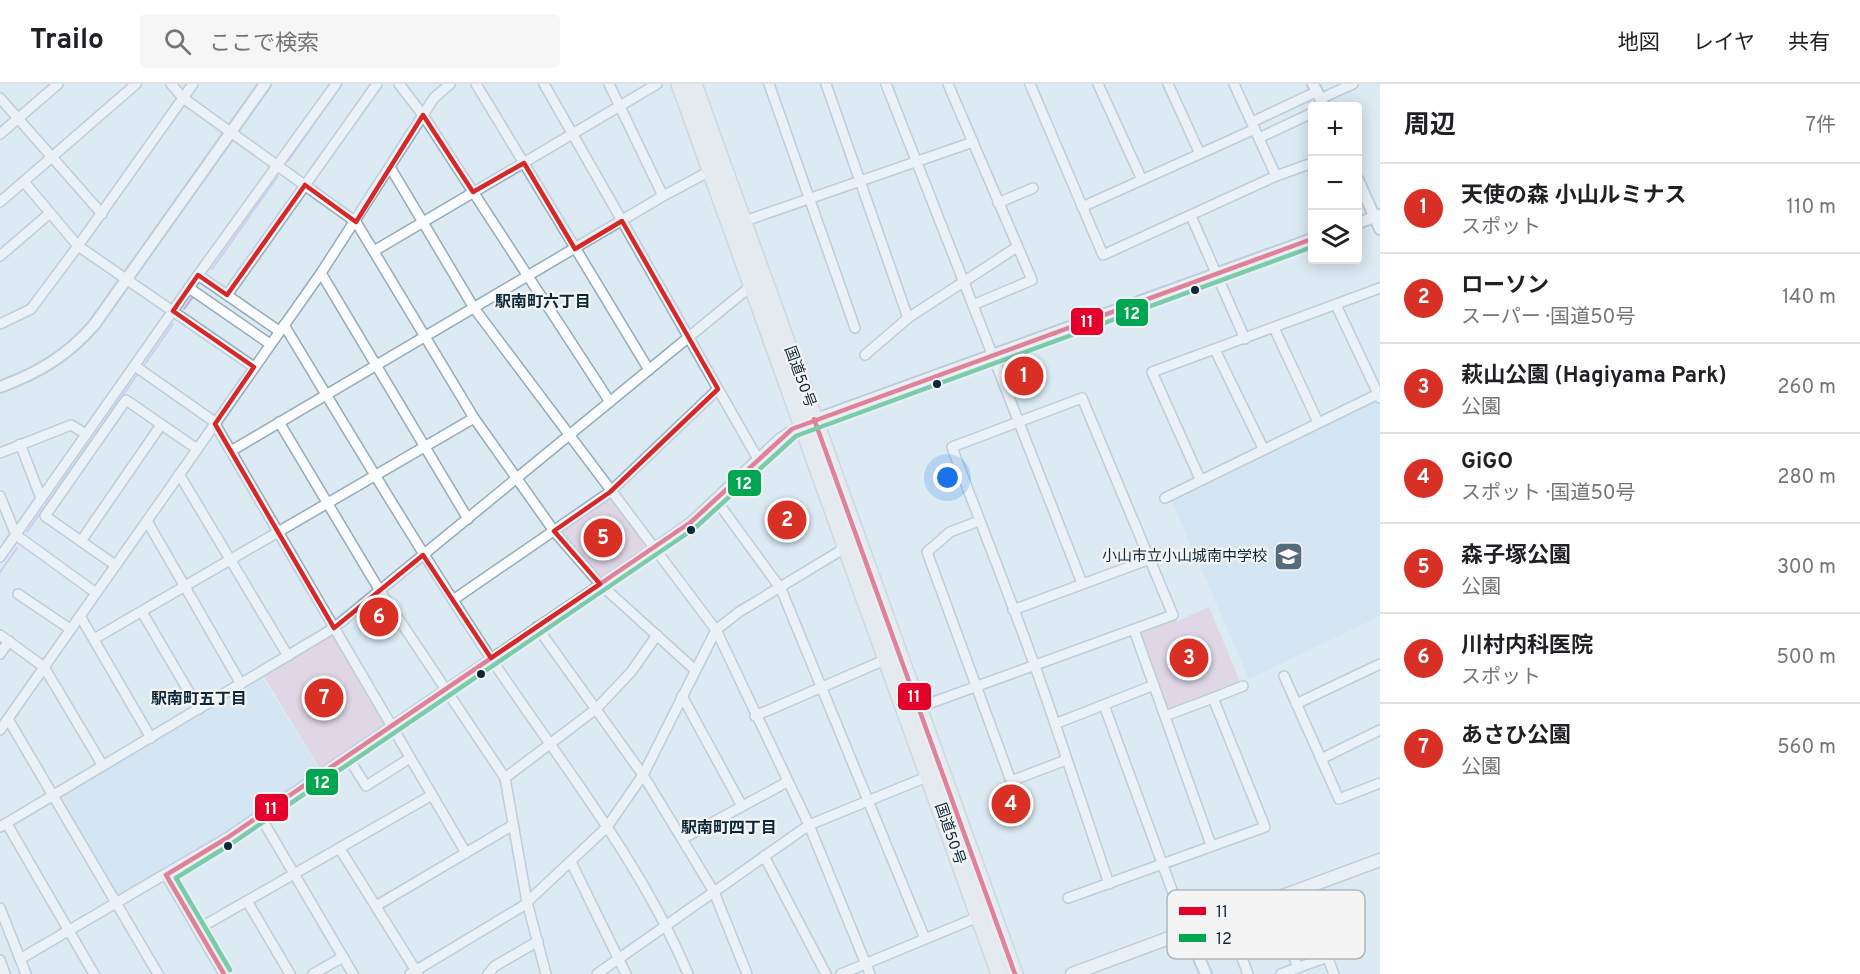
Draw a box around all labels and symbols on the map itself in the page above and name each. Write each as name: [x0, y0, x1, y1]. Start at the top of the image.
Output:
unlabelled marker: [1189, 284, 1201, 296]
district label: 駅南町六丁目: [495, 293, 591, 313]
line badge: 12: [1115, 298, 1149, 327]
text: 12: [1124, 305, 1140, 325]
line badge: 11: [1070, 307, 1104, 336]
text: 11: [1081, 313, 1093, 333]
street label: 国道50号: [779, 344, 819, 410]
pin: 1: [1004, 354, 1044, 398]
unlabelled marker: [931, 378, 943, 390]
your location: [933, 463, 962, 492]
line badge: 12: [727, 469, 762, 497]
text: 12: [736, 475, 752, 495]
pin: 2: [768, 498, 806, 542]
pin: 5: [584, 516, 622, 560]
unlabelled marker: [685, 524, 697, 536]
school or university icon: 小山市立小山城南中学校: [1272, 541, 1304, 573]
place label: 小山市立小山城南中学校: [1102, 548, 1267, 567]
pin: 6: [360, 594, 398, 640]
pin: 3: [1170, 636, 1208, 680]
unlabelled marker: [475, 668, 487, 680]
pin: 7: [304, 676, 344, 720]
line badge: 11: [897, 682, 932, 711]
text: 11: [908, 688, 920, 708]
district label: 駅南町五丁目: [151, 690, 247, 710]
line badge: 12: [305, 768, 339, 796]
text: 12: [314, 774, 330, 794]
pin: 4: [992, 782, 1030, 826]
line badge: 11: [254, 793, 289, 822]
text: 11: [265, 800, 277, 820]
street label: 国道50号: [930, 801, 968, 867]
district label: 駅南町四丁目: [681, 819, 777, 839]
unlabelled marker: [222, 840, 234, 852]
legend: [1167, 890, 1365, 959]
text: 11: [1216, 903, 1228, 923]
text: 12: [1216, 930, 1232, 950]

